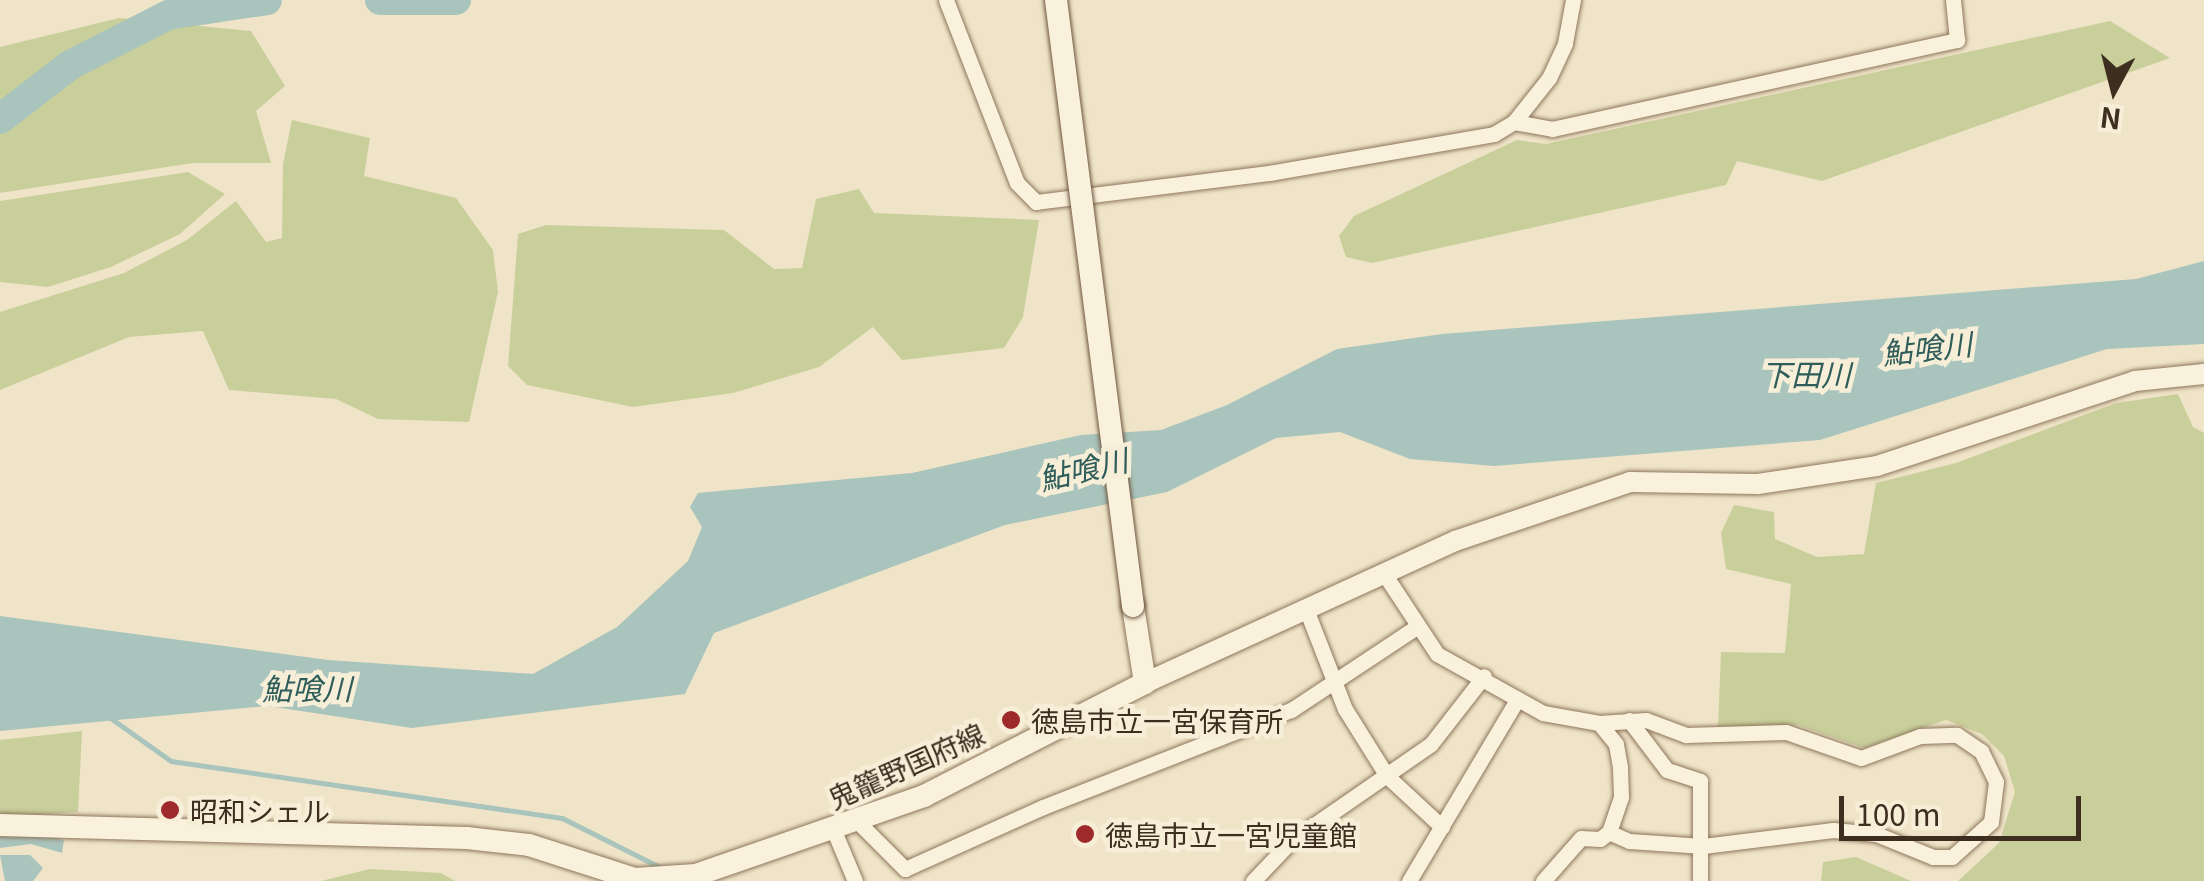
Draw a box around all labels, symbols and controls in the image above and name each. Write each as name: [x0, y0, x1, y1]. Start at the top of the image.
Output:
north arrow: [2064, 40, 2164, 140]
text: N: [2098, 99, 2123, 141]
water label: 鮎喰川: [1880, 324, 1974, 370]
water label: 下田川: [1761, 355, 1851, 391]
water label: 鮎喰川: [1035, 440, 1131, 496]
water label: 鮎喰川: [262, 669, 352, 705]
place label: 徳島市立一宮保育所: [1031, 703, 1283, 737]
marker: 徳島市立一宮保育所: [1000, 709, 1022, 731]
street label: 鬼籠野国府線: [822, 715, 990, 815]
scale bar: [1844, 776, 2086, 838]
text: 100 m: [1856, 791, 1940, 835]
place label: 昭和シェル: [190, 793, 330, 827]
marker: 昭和シェル: [159, 799, 181, 821]
place label: 徳島市立一宮児童館: [1105, 817, 1357, 851]
marker: 徳島市立一宮児童館: [1074, 823, 1096, 845]

